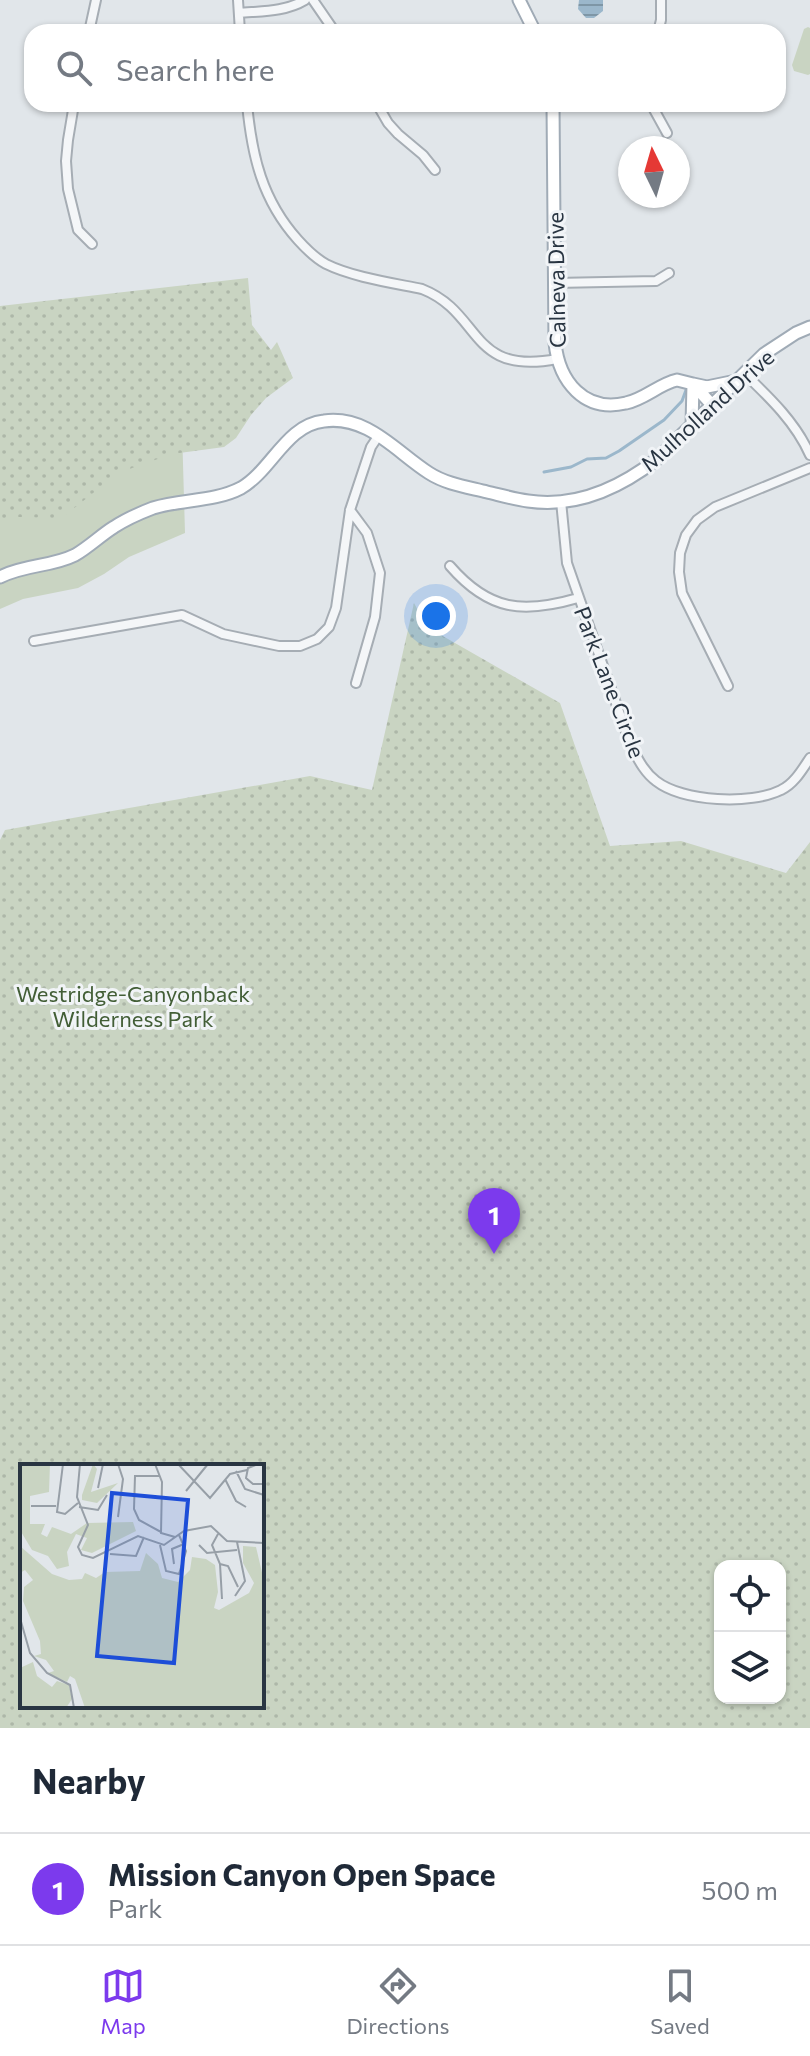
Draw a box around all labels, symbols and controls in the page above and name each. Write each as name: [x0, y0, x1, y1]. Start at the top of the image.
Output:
search box: [24, 24, 786, 112]
icon: search: [52, 46, 96, 90]
text: Search here: [116, 50, 275, 87]
north arrow: [618, 136, 690, 208]
street label: Calneva Drive: [541, 212, 571, 348]
street label: Mulholland Drive: [635, 343, 779, 477]
your location: [416, 596, 456, 636]
street label: Park Lane Circle: [569, 602, 651, 762]
park label: Westridge-Canyonback Wilderness Park: [16, 980, 250, 1032]
pin: 1: [468, 1188, 520, 1254]
inset map: [20, 1464, 264, 1708]
map controls: [714, 1560, 786, 1704]
button: locate: [714, 1560, 786, 1632]
button: layers: [714, 1632, 786, 1704]
text: Nearby: [32, 1759, 146, 1801]
text: Mission Canyon Open Space: [108, 1855, 496, 1892]
text: 1: [52, 1874, 64, 1905]
text: 500 m: [701, 1874, 778, 1905]
text: Park: [108, 1892, 162, 1923]
tab: Map: [100, 1964, 146, 2039]
tab: Directions: [346, 1964, 450, 2039]
tab: Saved: [650, 1964, 710, 2039]

